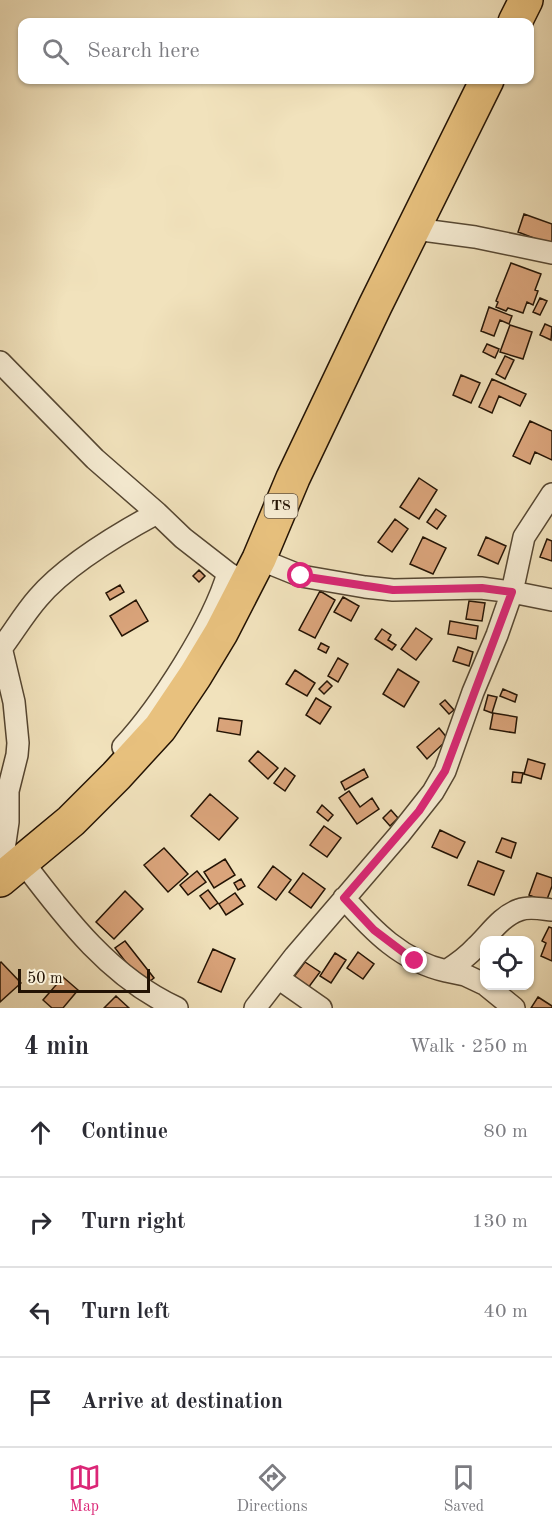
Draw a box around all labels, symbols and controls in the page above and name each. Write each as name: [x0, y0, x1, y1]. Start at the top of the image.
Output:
search box: [18, 18, 534, 84]
icon: search: [39, 35, 72, 68]
text: Search here: [87, 40, 200, 62]
road number: T8: [264, 494, 298, 518]
route start: [287, 562, 313, 588]
map controls: [480, 936, 534, 990]
button: locate: [480, 936, 534, 990]
route end: [401, 947, 427, 973]
scale bar: [18, 966, 150, 994]
text: 50 m: [27, 971, 63, 987]
text: 4 min: [24, 1034, 89, 1060]
text: Walk · 250 m: [409, 1037, 528, 1057]
icon: ahead: [24, 1116, 57, 1149]
text: Continue: [81, 1121, 168, 1143]
text: 80 m: [483, 1122, 528, 1142]
icon: right: [24, 1206, 57, 1239]
text: Turn right: [81, 1211, 185, 1233]
text: 130 m: [472, 1212, 528, 1232]
icon: left: [24, 1296, 57, 1329]
text: Turn left: [81, 1301, 170, 1323]
text: 40 m: [483, 1302, 528, 1322]
icon: arrive: [24, 1386, 57, 1419]
text: Arrive at destination: [81, 1391, 283, 1413]
tab: Map: [68, 1461, 101, 1517]
tab: Directions: [237, 1461, 308, 1517]
tab: Saved: [443, 1461, 484, 1517]

